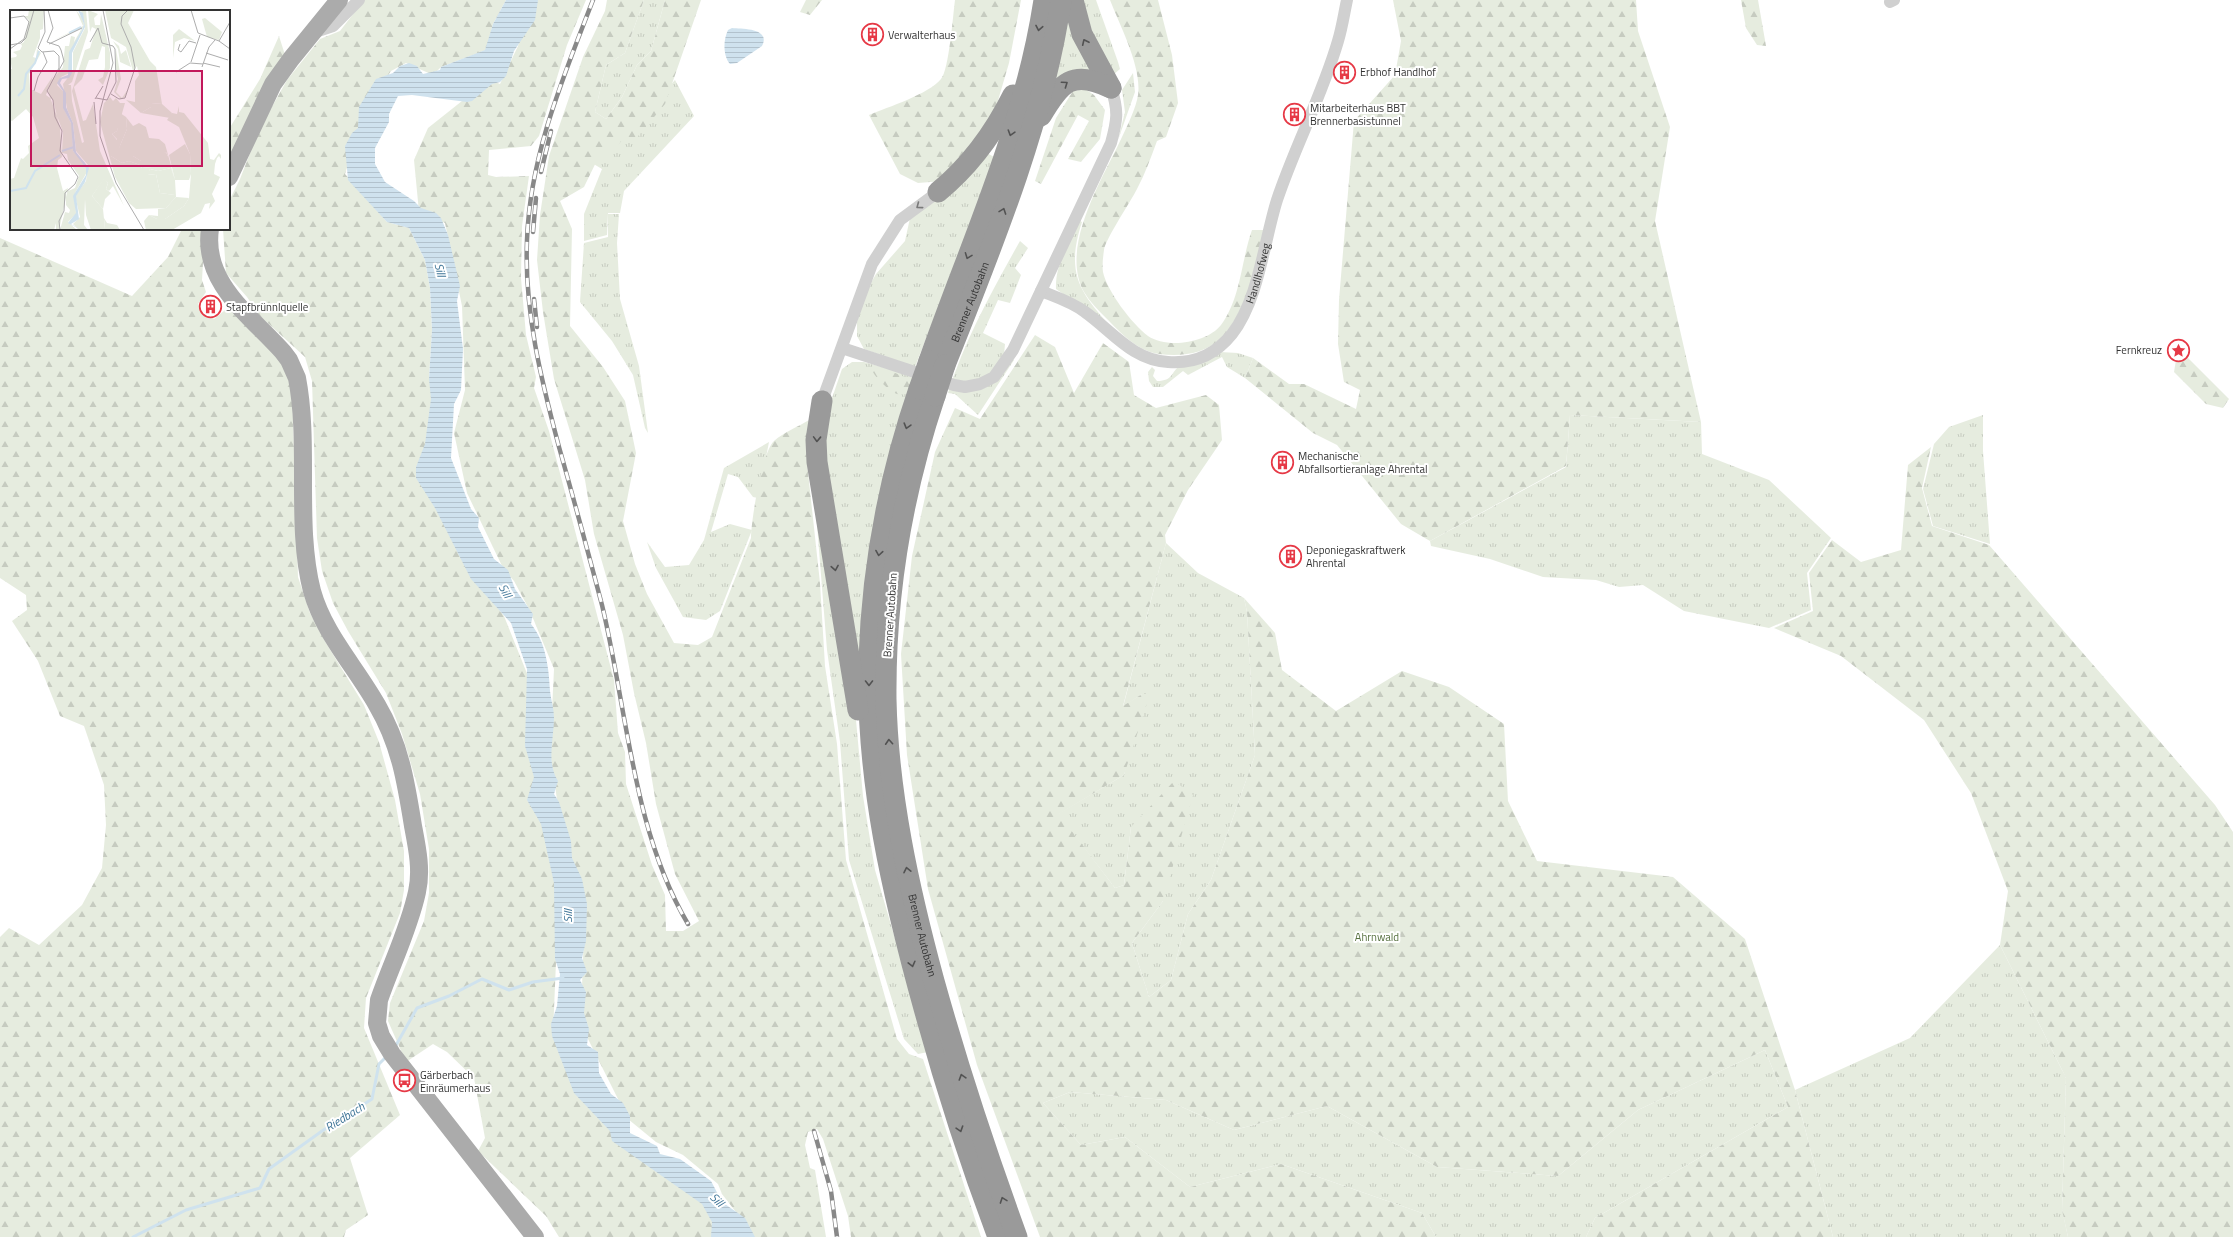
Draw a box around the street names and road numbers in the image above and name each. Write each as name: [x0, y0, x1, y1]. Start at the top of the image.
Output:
street label: Handlhofweg: [1242, 241, 1274, 306]
street label: Brenner Autobahn: [947, 259, 993, 344]
street label: Brenner Autobahn: [879, 572, 901, 658]
street label: Brenner Autobahn: [904, 892, 941, 979]

